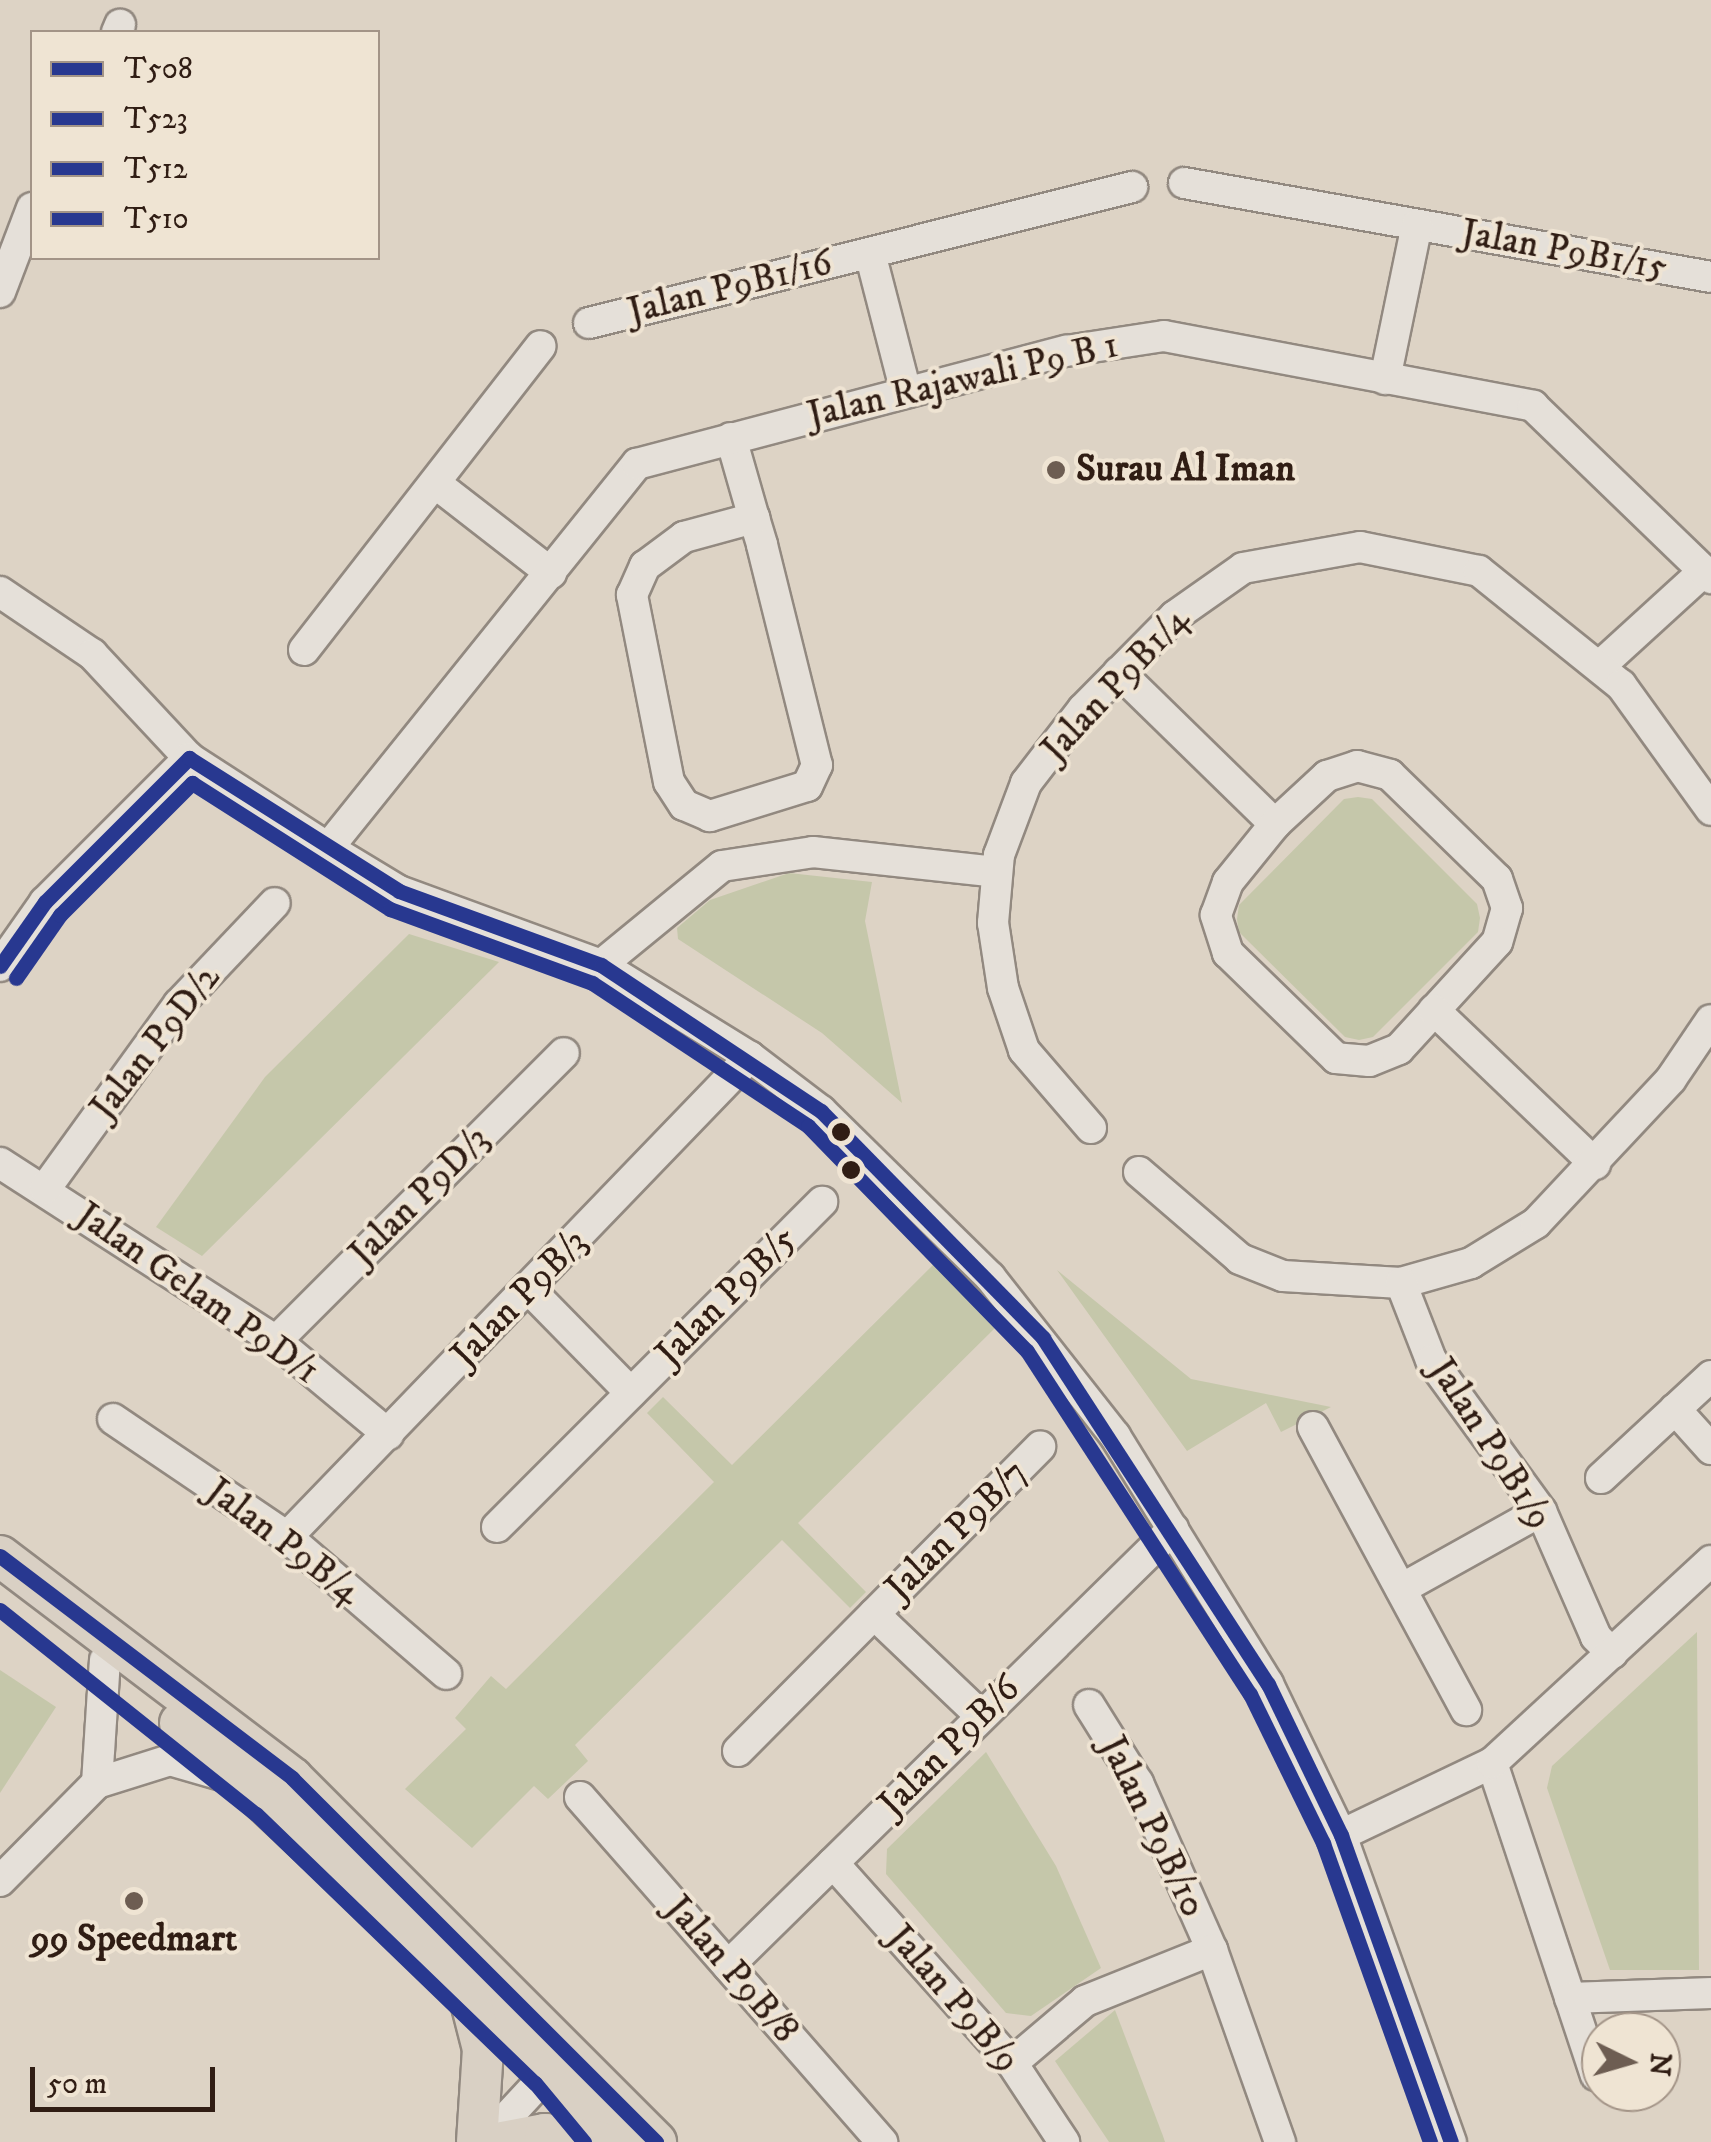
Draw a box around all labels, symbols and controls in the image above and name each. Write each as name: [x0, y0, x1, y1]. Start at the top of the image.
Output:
legend: [30, 30, 380, 260]
text: T508: [124, 51, 193, 88]
text: T523: [124, 101, 188, 138]
text: T512: [124, 151, 187, 188]
text: T510: [124, 201, 189, 238]
street label: Jalan P9B1/15: [1458, 210, 1670, 292]
street label: Jalan P9B1/16: [623, 241, 837, 335]
street label: Jalan Rajawali P9 B 1: [803, 323, 1123, 439]
place label: Surau Al Iman: [1076, 447, 1295, 493]
marker: Surau Al Iman: [1045, 459, 1067, 481]
street label: Jalan P9B1/4: [1032, 598, 1200, 772]
street label: Jalan P9D/2: [81, 956, 231, 1130]
street label: Jalan P9D/3: [340, 1117, 500, 1277]
unlabelled marker: [831, 1122, 851, 1142]
unlabelled marker: [841, 1160, 861, 1180]
street label: Jalan Gelam P9D/1: [67, 1193, 327, 1395]
street label: Jalan P9B/5: [647, 1217, 807, 1377]
street label: Jalan P9B/3: [443, 1220, 597, 1378]
street label: Jalan P9B1/9: [1418, 1350, 1562, 1538]
street label: Jalan P9B/7: [877, 1451, 1037, 1611]
street label: Jalan P9B/4: [196, 1469, 370, 1615]
street label: Jalan P9B/6: [870, 1667, 1030, 1827]
street label: Jalan P9B/10: [1089, 1729, 1215, 1925]
street label: Jalan P9B/8: [655, 1887, 807, 2053]
marker: 99 Speedmart: [123, 1890, 145, 1912]
street label: Jalan P9B/9: [877, 1916, 1029, 2082]
place label: 99 Speedmart: [31, 1917, 237, 1963]
north arrow: [1581, 2012, 1681, 2112]
scale bar: [35, 2047, 220, 2109]
text: N: [1641, 2052, 1678, 2077]
text: 50 m: [47, 2066, 107, 2103]

